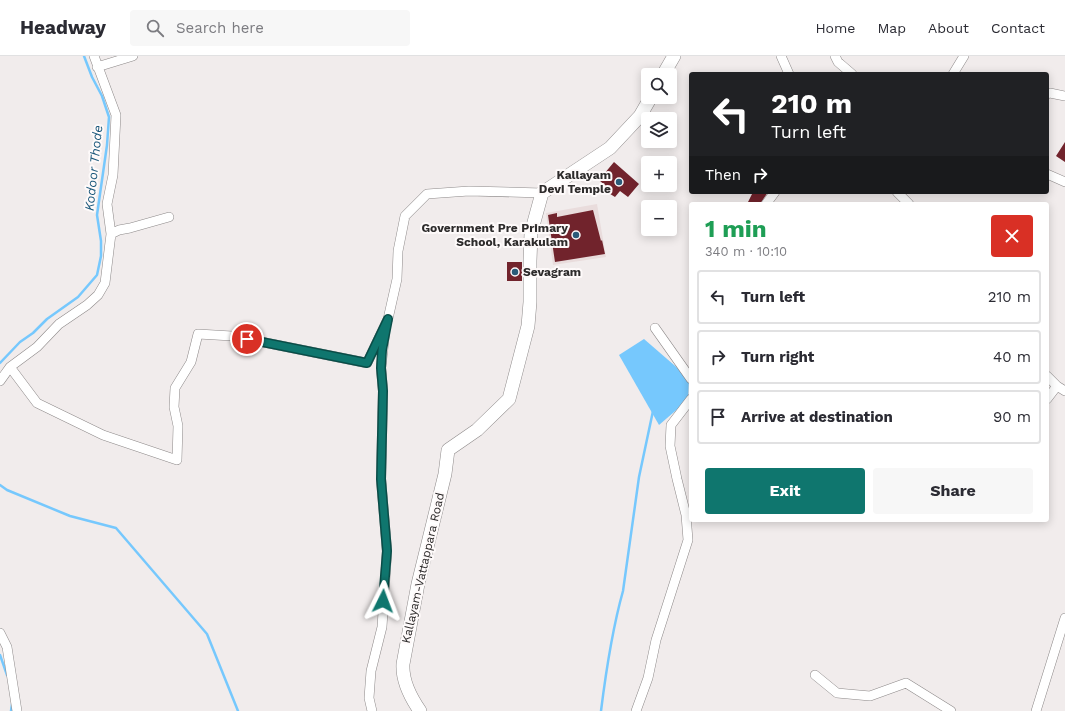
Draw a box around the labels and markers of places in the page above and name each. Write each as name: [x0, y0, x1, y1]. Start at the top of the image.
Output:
place label: Kallayam Devi Temple: [539, 168, 611, 196]
marker: Kallayam Devi Temple: [614, 177, 624, 187]
place label: Government Pre Primary School, Karakulam: [421, 221, 568, 249]
marker: Government Pre Primary School, Karakulam: [571, 230, 581, 240]
place label: Sevagram: [523, 265, 581, 279]
marker: Sevagram: [510, 267, 520, 277]
pin: [230, 322, 264, 356]

